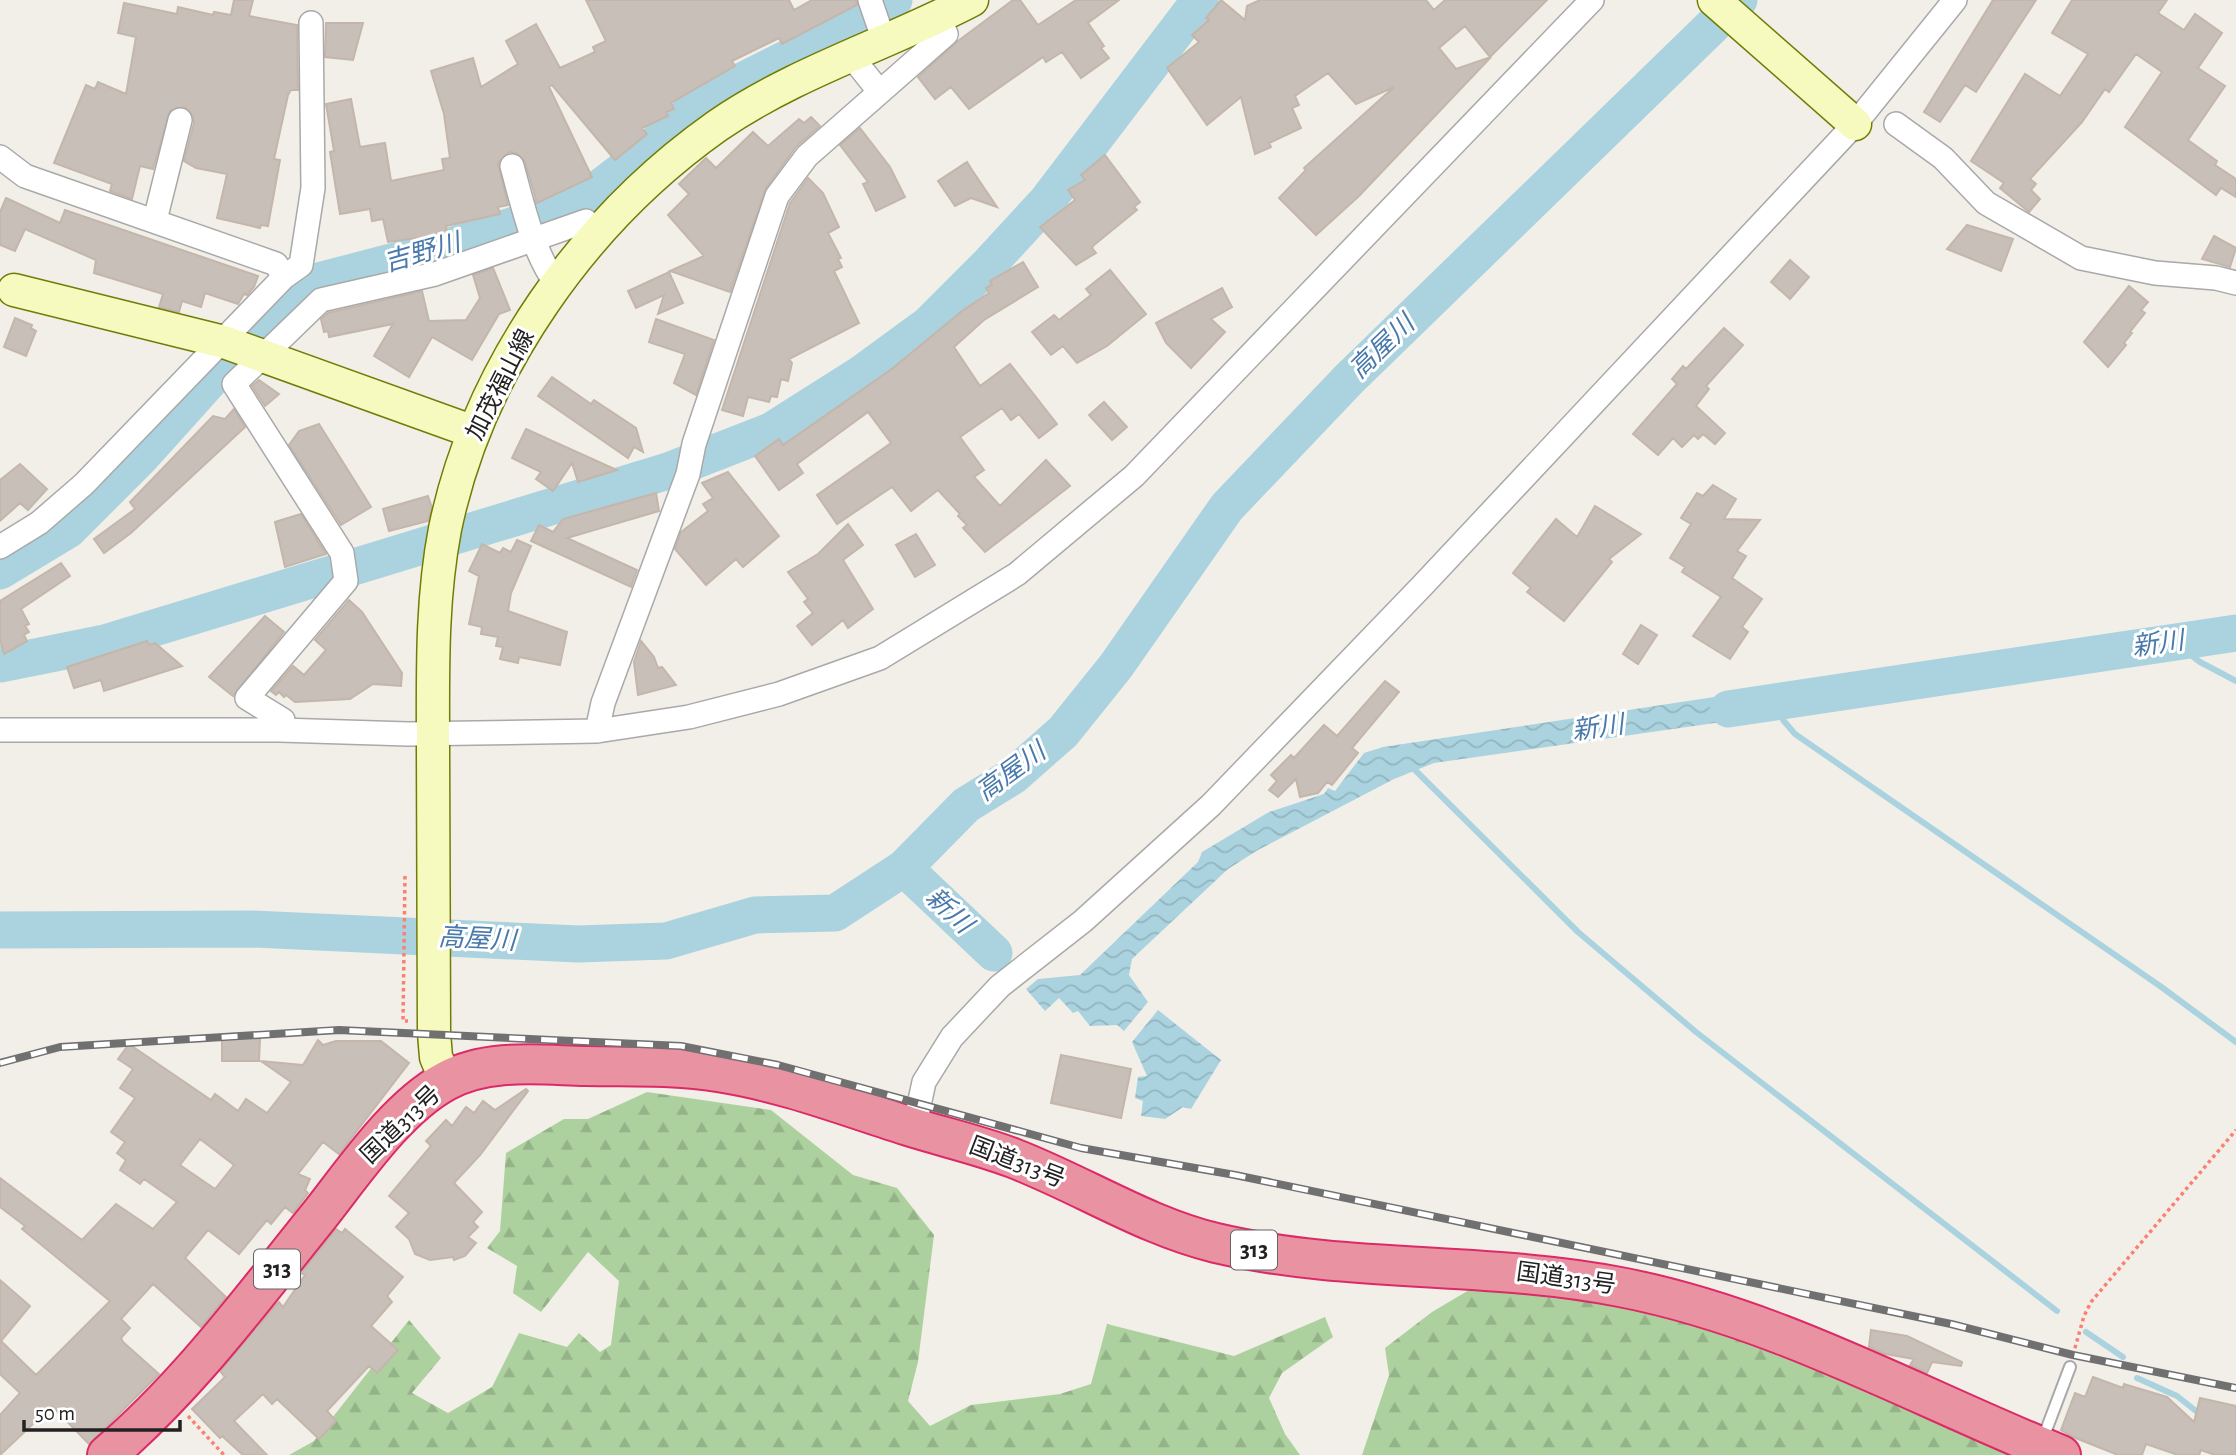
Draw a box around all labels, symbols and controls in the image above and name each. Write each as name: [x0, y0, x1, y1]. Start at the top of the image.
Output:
water label: 吉野川: [381, 228, 466, 276]
water label: 高屋川: [1344, 308, 1421, 383]
street label: 加茂福山線: [461, 325, 539, 444]
water label: 新川: [2130, 626, 2189, 660]
water label: 新川: [1570, 710, 1629, 744]
water label: 高屋川: [971, 736, 1053, 805]
water label: 新川: [921, 883, 980, 940]
water label: 高屋川: [437, 923, 520, 954]
street label: 国道313号: [355, 1080, 445, 1168]
street label: 国道313号: [966, 1132, 1069, 1192]
road number: 313: [1231, 1231, 1277, 1270]
road number: 313: [254, 1250, 300, 1288]
street label: 国道313号: [1515, 1258, 1617, 1298]
scale bar: [24, 1388, 180, 1432]
text: 50 m: [35, 1403, 75, 1424]

